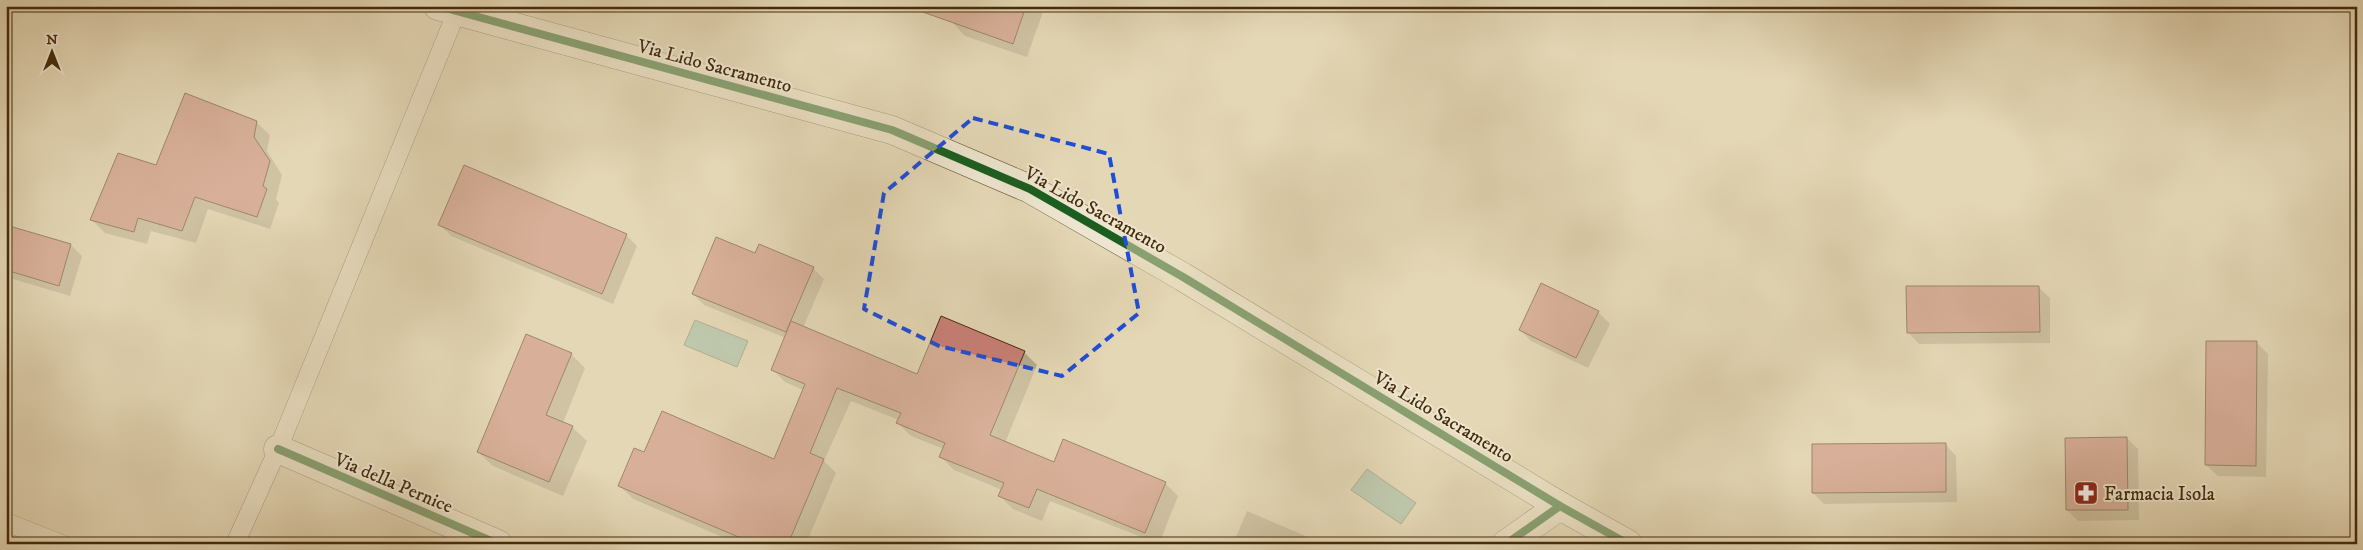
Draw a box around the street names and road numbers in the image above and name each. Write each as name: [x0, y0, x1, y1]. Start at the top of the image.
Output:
street label: Via Lido Sacramento: [634, 35, 794, 98]
street label: Via Lido Sacramento: [1019, 161, 1170, 259]
street label: Via Lido Sacramento: [1368, 366, 1517, 468]
street label: Via della Pernice: [330, 448, 456, 519]

